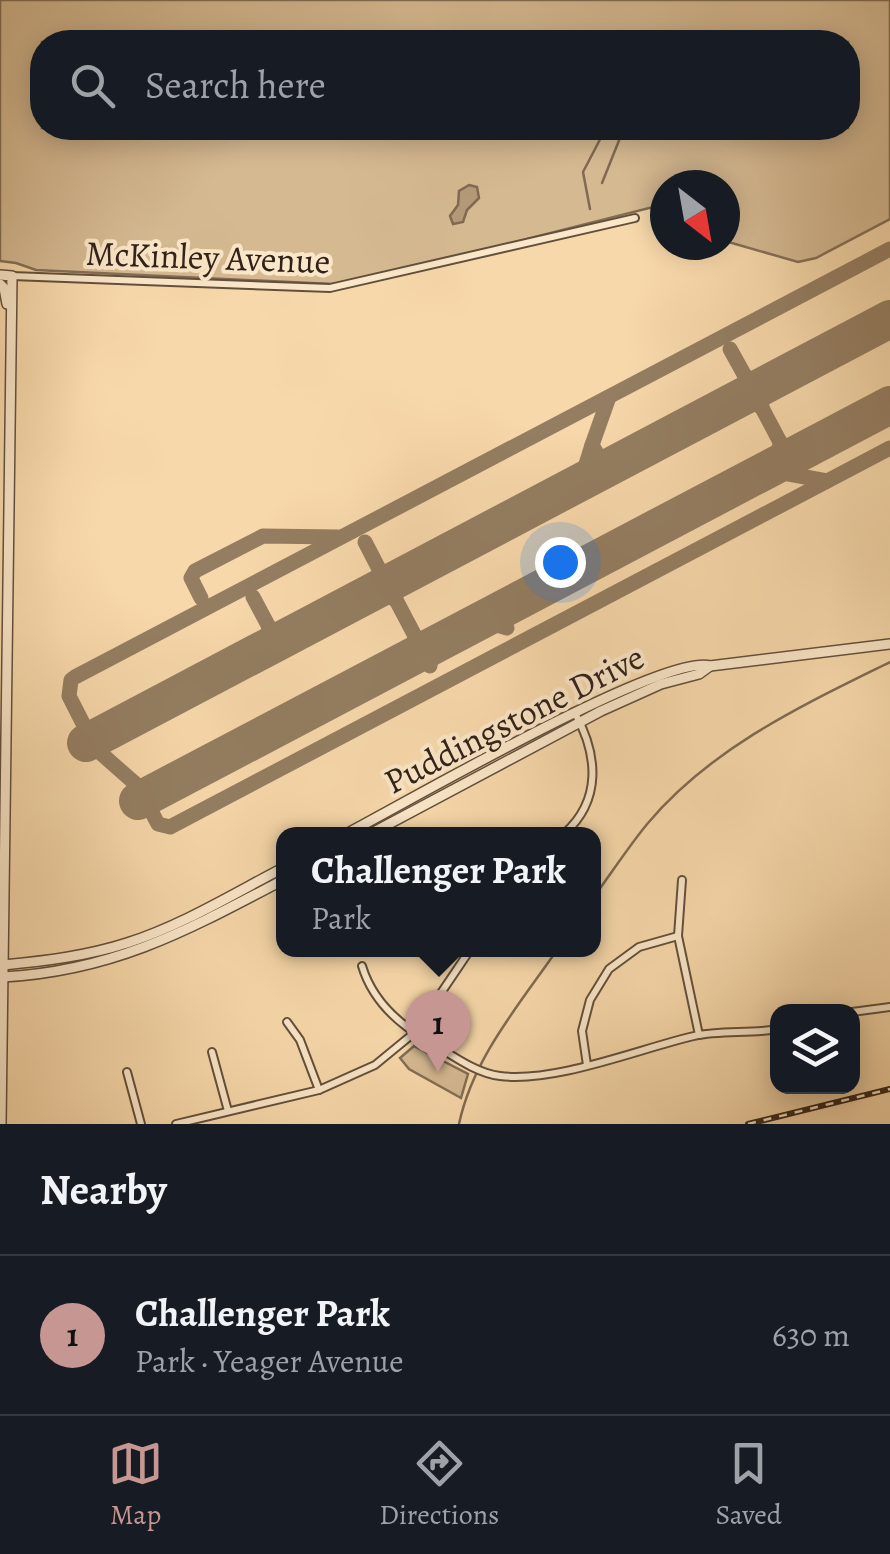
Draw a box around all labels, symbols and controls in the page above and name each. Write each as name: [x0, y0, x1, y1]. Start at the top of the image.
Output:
search box: [30, 30, 860, 140]
icon: search: [65, 58, 120, 113]
text: Search here: [145, 59, 326, 111]
north arrow: [650, 170, 740, 260]
street label: McKinley Avenue: [85, 229, 331, 285]
your location: [535, 537, 586, 588]
street label: Puddingstone Drive: [376, 633, 652, 805]
popup: [276, 827, 601, 957]
text: Challenger Park: [311, 844, 566, 896]
text: Park: [311, 896, 371, 940]
pin: 1: [406, 990, 470, 1072]
map controls: [770, 1004, 860, 1094]
button: layers: [770, 1004, 860, 1094]
text: Nearby: [40, 1161, 167, 1218]
text: Challenger Park: [135, 1287, 390, 1339]
text: 1: [67, 1313, 78, 1357]
text: 630 m: [772, 1313, 850, 1357]
text: Park · Yeager Avenue: [135, 1339, 404, 1383]
tab: Map: [108, 1436, 163, 1534]
tab: Directions: [379, 1436, 499, 1534]
tab: Saved: [716, 1436, 782, 1534]

